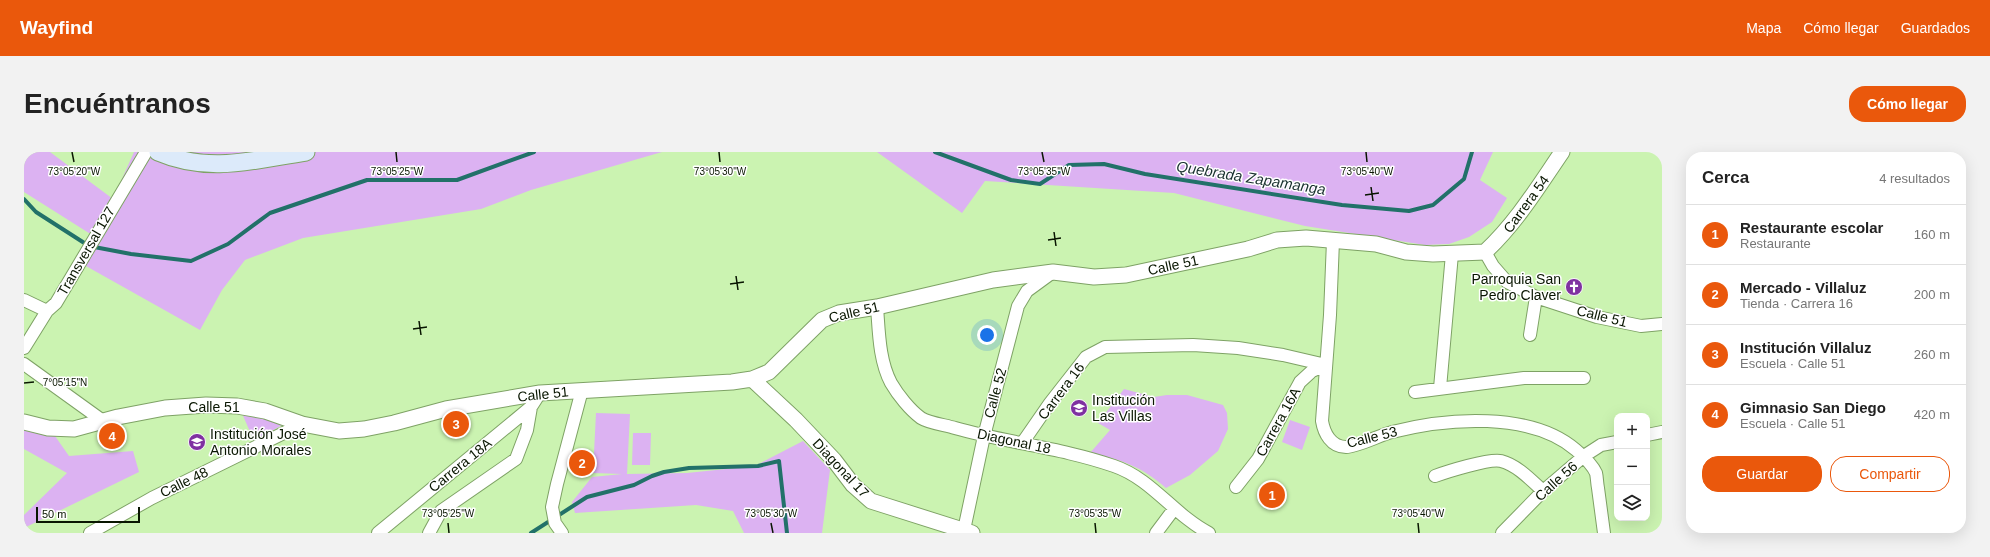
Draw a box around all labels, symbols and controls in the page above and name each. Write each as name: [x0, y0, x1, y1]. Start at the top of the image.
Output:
text: Wayfind: [20, 17, 93, 38]
text: Mapa: [1746, 20, 1781, 36]
text: Cómo llegar: [1803, 20, 1879, 36]
text: Guardados: [1901, 20, 1970, 36]
button: Cómo llegar: [1849, 86, 1966, 122]
text: Encuéntranos: [24, 88, 211, 119]
water label: Quebrada Zapamanga: [1175, 157, 1327, 198]
text: 73°05'20"W: [48, 166, 101, 177]
text: 73°05'25"W: [371, 166, 424, 177]
text: 73°05'30"W: [694, 166, 747, 177]
text: 73°05'35"W: [1018, 166, 1071, 177]
text: 73°05'40"W: [1341, 166, 1394, 177]
text: Cerca: [1702, 168, 1749, 187]
text: 4 resultados: [1879, 171, 1950, 186]
street label: Carrera 54: [1500, 172, 1552, 236]
street label: Transversal 127: [54, 204, 118, 298]
text: Restaurante escolar: [1740, 219, 1883, 236]
text: 1: [1711, 227, 1719, 242]
text: 160 m: [1914, 227, 1950, 242]
text: Restaurante: [1740, 236, 1811, 251]
street label: Calle 51: [1146, 252, 1200, 278]
place label: Parroquia San Pedro Claver: [1471, 271, 1561, 303]
church icon: Parroquia San Pedro Claver: [1564, 277, 1584, 297]
text: Mercado - Villaluz: [1740, 279, 1866, 296]
text: 2: [1711, 287, 1719, 302]
text: 200 m: [1914, 287, 1950, 302]
text: Tienda · Carrera 16: [1740, 296, 1853, 311]
street label: Calle 51: [827, 298, 881, 326]
street label: Calle 51: [1575, 302, 1629, 330]
your location: [977, 325, 997, 345]
text: Institución Villaluz: [1740, 339, 1871, 356]
text: 3: [1711, 347, 1719, 362]
text: 260 m: [1914, 347, 1950, 362]
text: Escuela · Calle 51: [1740, 356, 1846, 371]
street label: Carrera 16: [1034, 359, 1088, 423]
street label: Calle 52: [981, 366, 1009, 420]
text: 7°05'15"N: [43, 377, 87, 388]
street label: Calle 51: [517, 383, 570, 405]
street label: Carrera 16A: [1253, 384, 1304, 459]
place label: Institución Las Villas: [1092, 392, 1155, 424]
school or university icon: Institución Las Villas: [1069, 398, 1089, 418]
street label: Calle 51: [188, 399, 240, 415]
text: Gimnasio San Diego: [1740, 399, 1886, 416]
text: 4: [1711, 407, 1719, 422]
text: 420 m: [1914, 407, 1950, 422]
pin: 3: [443, 409, 469, 439]
map controls: [1614, 413, 1650, 521]
button: +: [1614, 413, 1650, 449]
text: Escuela · Calle 51: [1740, 416, 1846, 431]
pin: 4: [99, 421, 125, 451]
street label: Calle 53: [1345, 423, 1399, 451]
street label: Diagonal 18: [976, 425, 1052, 457]
place label: Institución José Antonio Morales: [210, 426, 311, 458]
school or university icon: Institución José Antonio Morales: [187, 432, 207, 452]
street label: Carrera 18A: [425, 434, 495, 495]
street label: Diagonal 17: [810, 435, 872, 501]
pin: 2: [569, 448, 595, 478]
button: −: [1614, 449, 1650, 485]
button: Guardar: [1702, 456, 1822, 492]
button: Compartir: [1830, 456, 1950, 492]
street label: Calle 56: [1532, 458, 1581, 504]
street label: Calle 48: [157, 463, 211, 500]
pin: 1: [1259, 480, 1285, 510]
button: layers: [1614, 485, 1650, 521]
scale bar: [36, 505, 140, 524]
text: 50 m: [42, 508, 66, 520]
text: 73°05'25"W: [422, 508, 475, 519]
text: 73°05'30"W: [745, 508, 798, 519]
text: 73°05'35"W: [1069, 508, 1122, 519]
text: 73°05'40"W: [1392, 508, 1445, 519]

